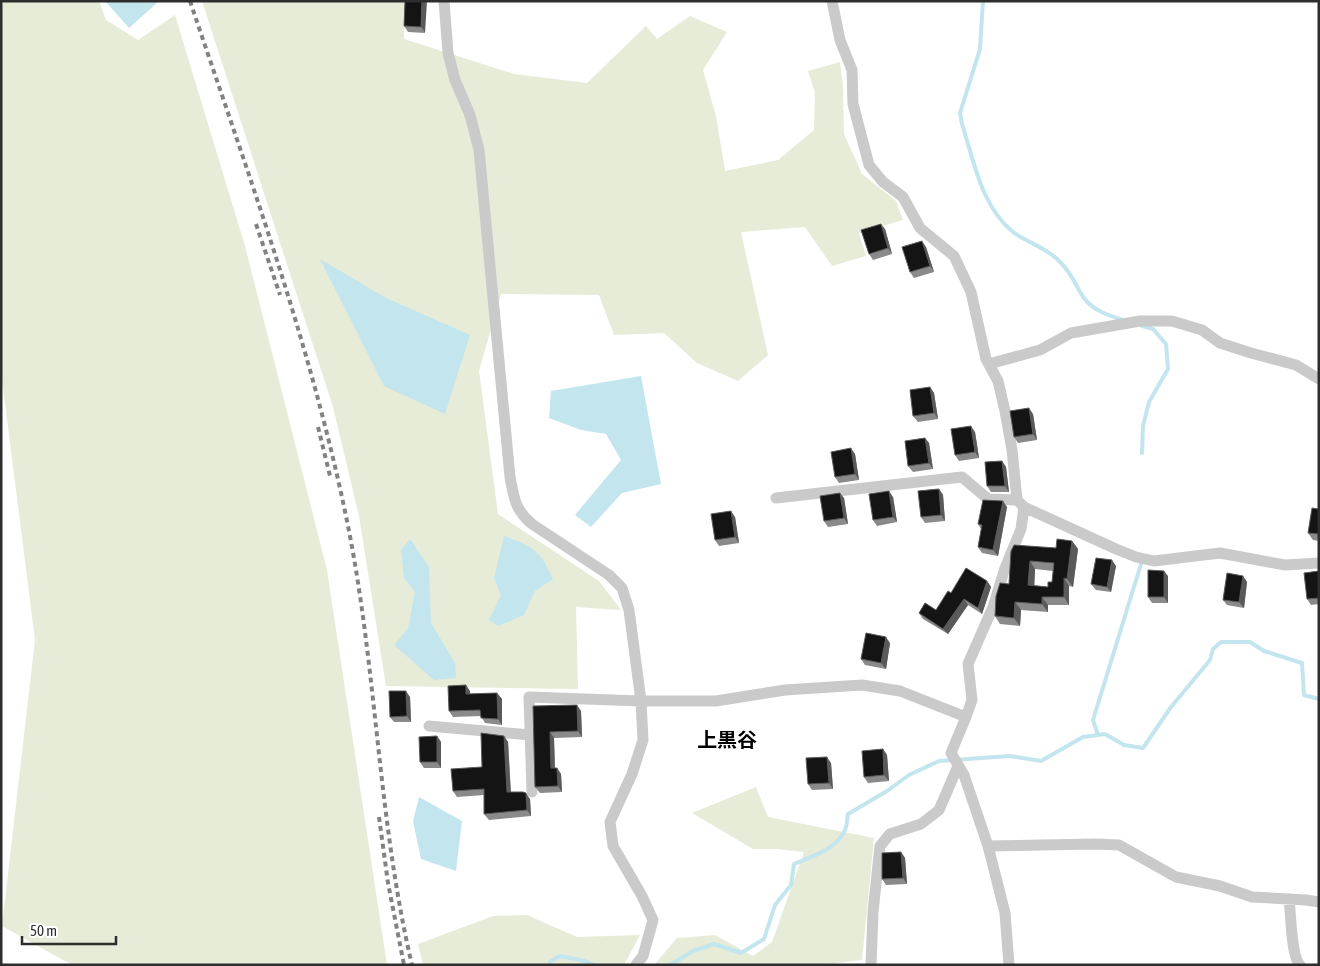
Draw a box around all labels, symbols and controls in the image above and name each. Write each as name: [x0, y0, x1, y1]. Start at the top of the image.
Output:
district label: 上黒谷: [697, 728, 757, 751]
scale bar: [22, 914, 116, 946]
text: 50 m: [30, 922, 57, 939]

